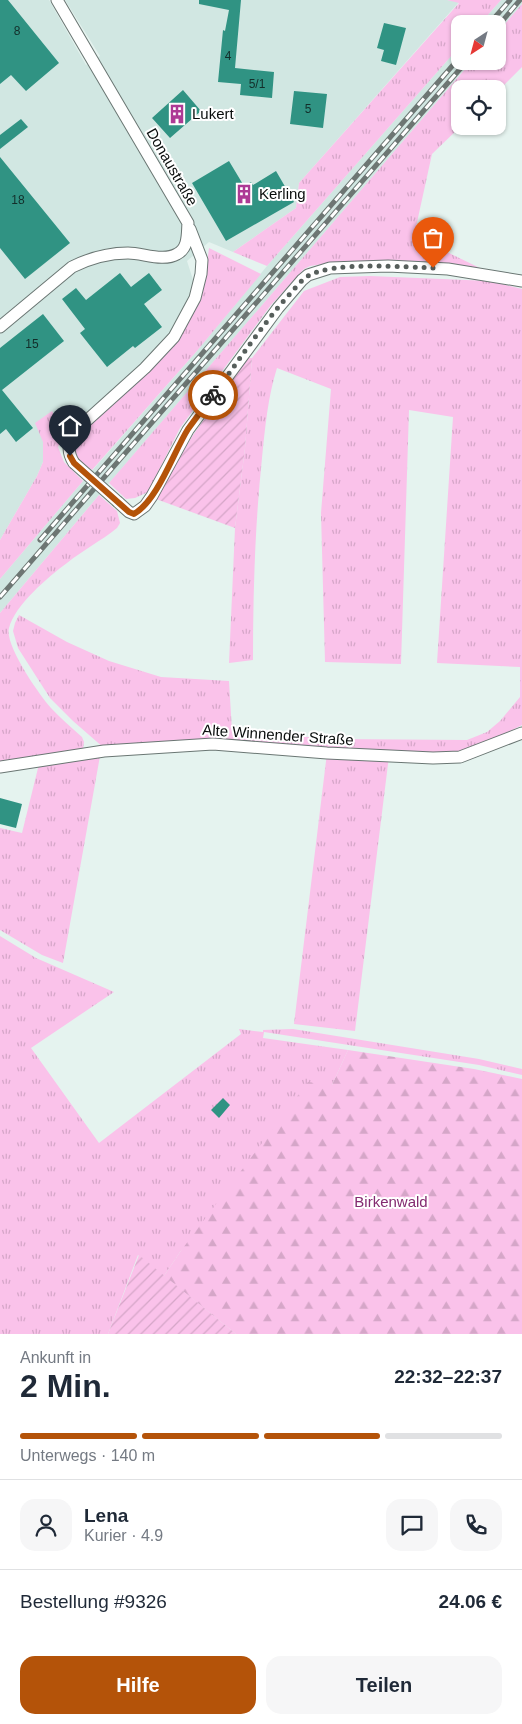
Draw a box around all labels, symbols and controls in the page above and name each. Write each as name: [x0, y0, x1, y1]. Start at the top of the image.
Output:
north arrow: [451, 15, 506, 70]
map controls: [451, 15, 506, 135]
house number: 8: [14, 24, 21, 38]
house number: 4: [225, 49, 232, 63]
house number: 5/1: [249, 77, 266, 91]
button: locate: [451, 80, 506, 135]
house number: 5: [305, 102, 312, 116]
building icon: Lukert: [166, 103, 188, 125]
place label: Lukert: [192, 105, 235, 122]
street label: Donaustraße: [143, 125, 201, 209]
building icon: Kerling: [233, 183, 255, 205]
place label: Kerling: [259, 185, 306, 202]
house number: 18: [11, 193, 25, 207]
pin: [412, 217, 454, 268]
icon: bag: [419, 224, 447, 252]
house number: 15: [25, 337, 39, 351]
courier: [188, 370, 238, 420]
icon: bike: [199, 381, 227, 409]
pin: [49, 405, 91, 456]
icon: home: [56, 412, 84, 440]
street label: Alte Winnender Straße: [202, 721, 354, 748]
park label: Birkenwald: [354, 1193, 428, 1210]
text: Ankunft in: [20, 1349, 91, 1366]
text: 22:32–22:37: [394, 1366, 502, 1387]
text: 2 Min.: [20, 1368, 111, 1404]
text: Unterwegs · 140 m: [20, 1447, 155, 1464]
button: person: [20, 1499, 72, 1551]
button: chat: [386, 1499, 438, 1551]
button: phone: [450, 1499, 502, 1551]
text: Lena: [84, 1505, 128, 1526]
text: Kurier · 4.9: [84, 1527, 163, 1544]
text: Bestellung #9326: [20, 1591, 167, 1612]
text: 24.06 €: [439, 1591, 502, 1612]
button: Hilfe: [20, 1656, 256, 1714]
button: Teilen: [266, 1656, 502, 1714]

